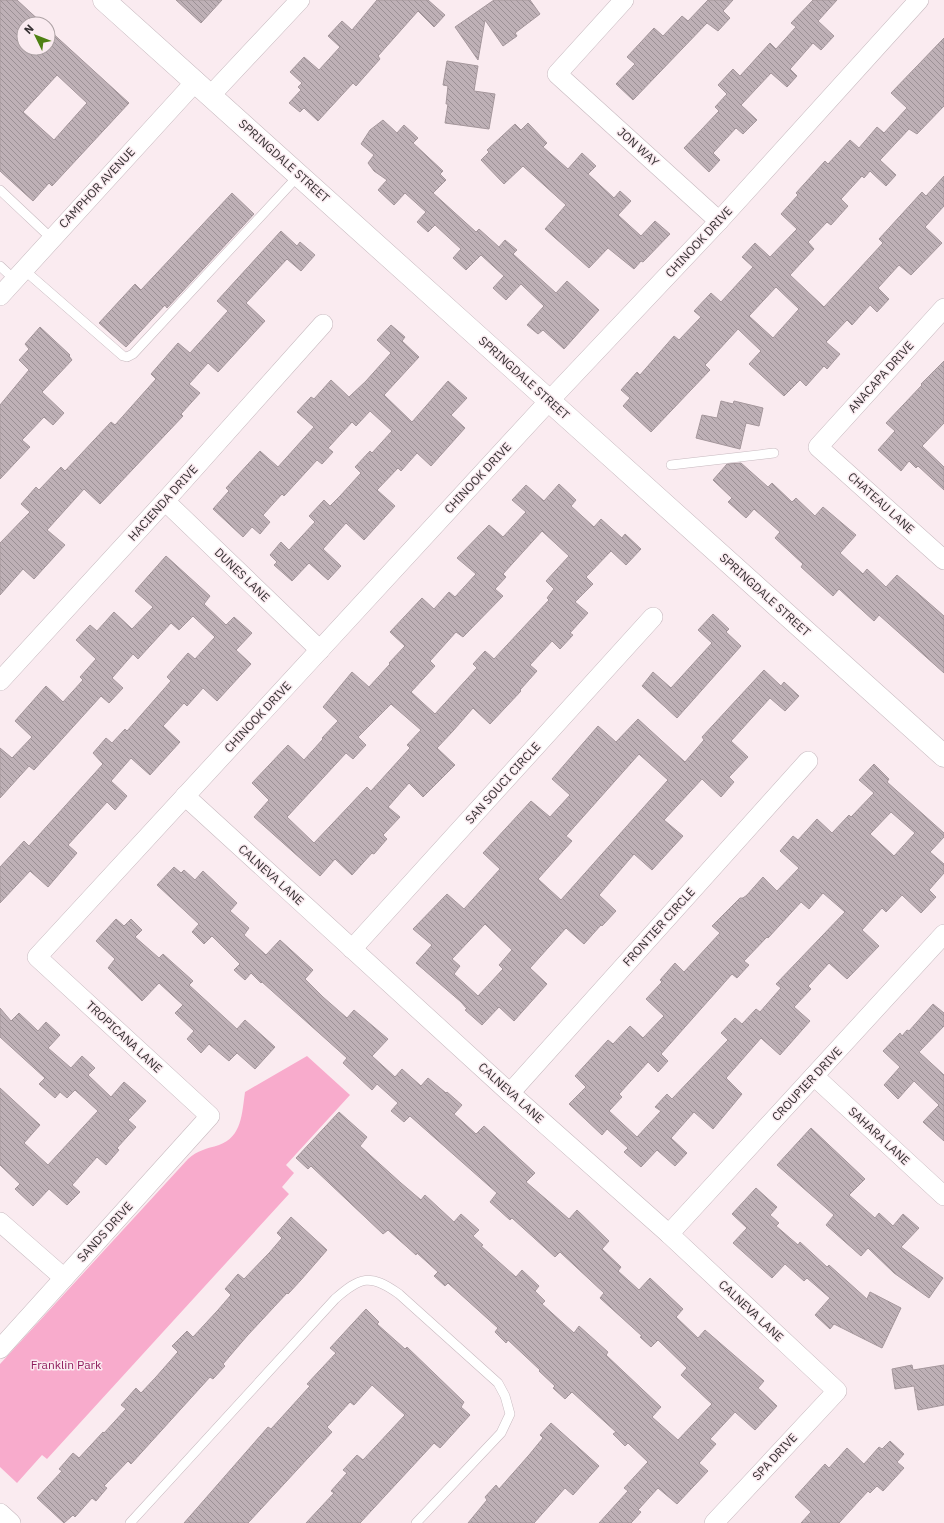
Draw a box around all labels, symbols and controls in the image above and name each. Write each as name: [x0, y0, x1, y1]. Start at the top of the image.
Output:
north arrow: [16, 16, 56, 56]
text: N: [21, 21, 37, 37]
street label: SPRINGDALE STREET: [236, 116, 333, 206]
street label: JON WAY: [614, 124, 662, 169]
street label: CAMPHOR AVENUE: [55, 144, 138, 231]
street label: CHINOOK DRIVE: [662, 203, 735, 280]
street label: SPRINGDALE STREET: [476, 333, 573, 423]
street label: ANACAPA DRIVE: [845, 338, 917, 415]
street label: CHINOOK DRIVE: [441, 439, 514, 516]
street label: HACIENDA DRIVE: [125, 462, 201, 544]
street label: CHATEAU LANE: [845, 469, 918, 537]
street label: DUNES LANE: [212, 545, 273, 605]
street label: SPRINGDALE STREET: [717, 550, 814, 640]
street label: CHINOOK DRIVE: [221, 678, 294, 755]
street label: SAN SOUCI CIRCLE: [462, 739, 543, 827]
street label: CALNEVA LANE: [235, 841, 307, 908]
street label: FRONTIER CIRCLE: [619, 884, 698, 969]
street label: TROPICANA LANE: [83, 998, 165, 1076]
street label: CROUPIER DRIVE: [768, 1043, 845, 1124]
street label: CALNEVA LANE: [475, 1059, 547, 1126]
street label: SAHARA LANE: [846, 1103, 913, 1168]
street label: SANDS DRIVE: [74, 1198, 136, 1265]
street label: CALNEVA LANE: [716, 1277, 787, 1345]
park label: Franklin Park: [31, 1357, 102, 1372]
street label: SPA DRIVE: [749, 1430, 800, 1483]

